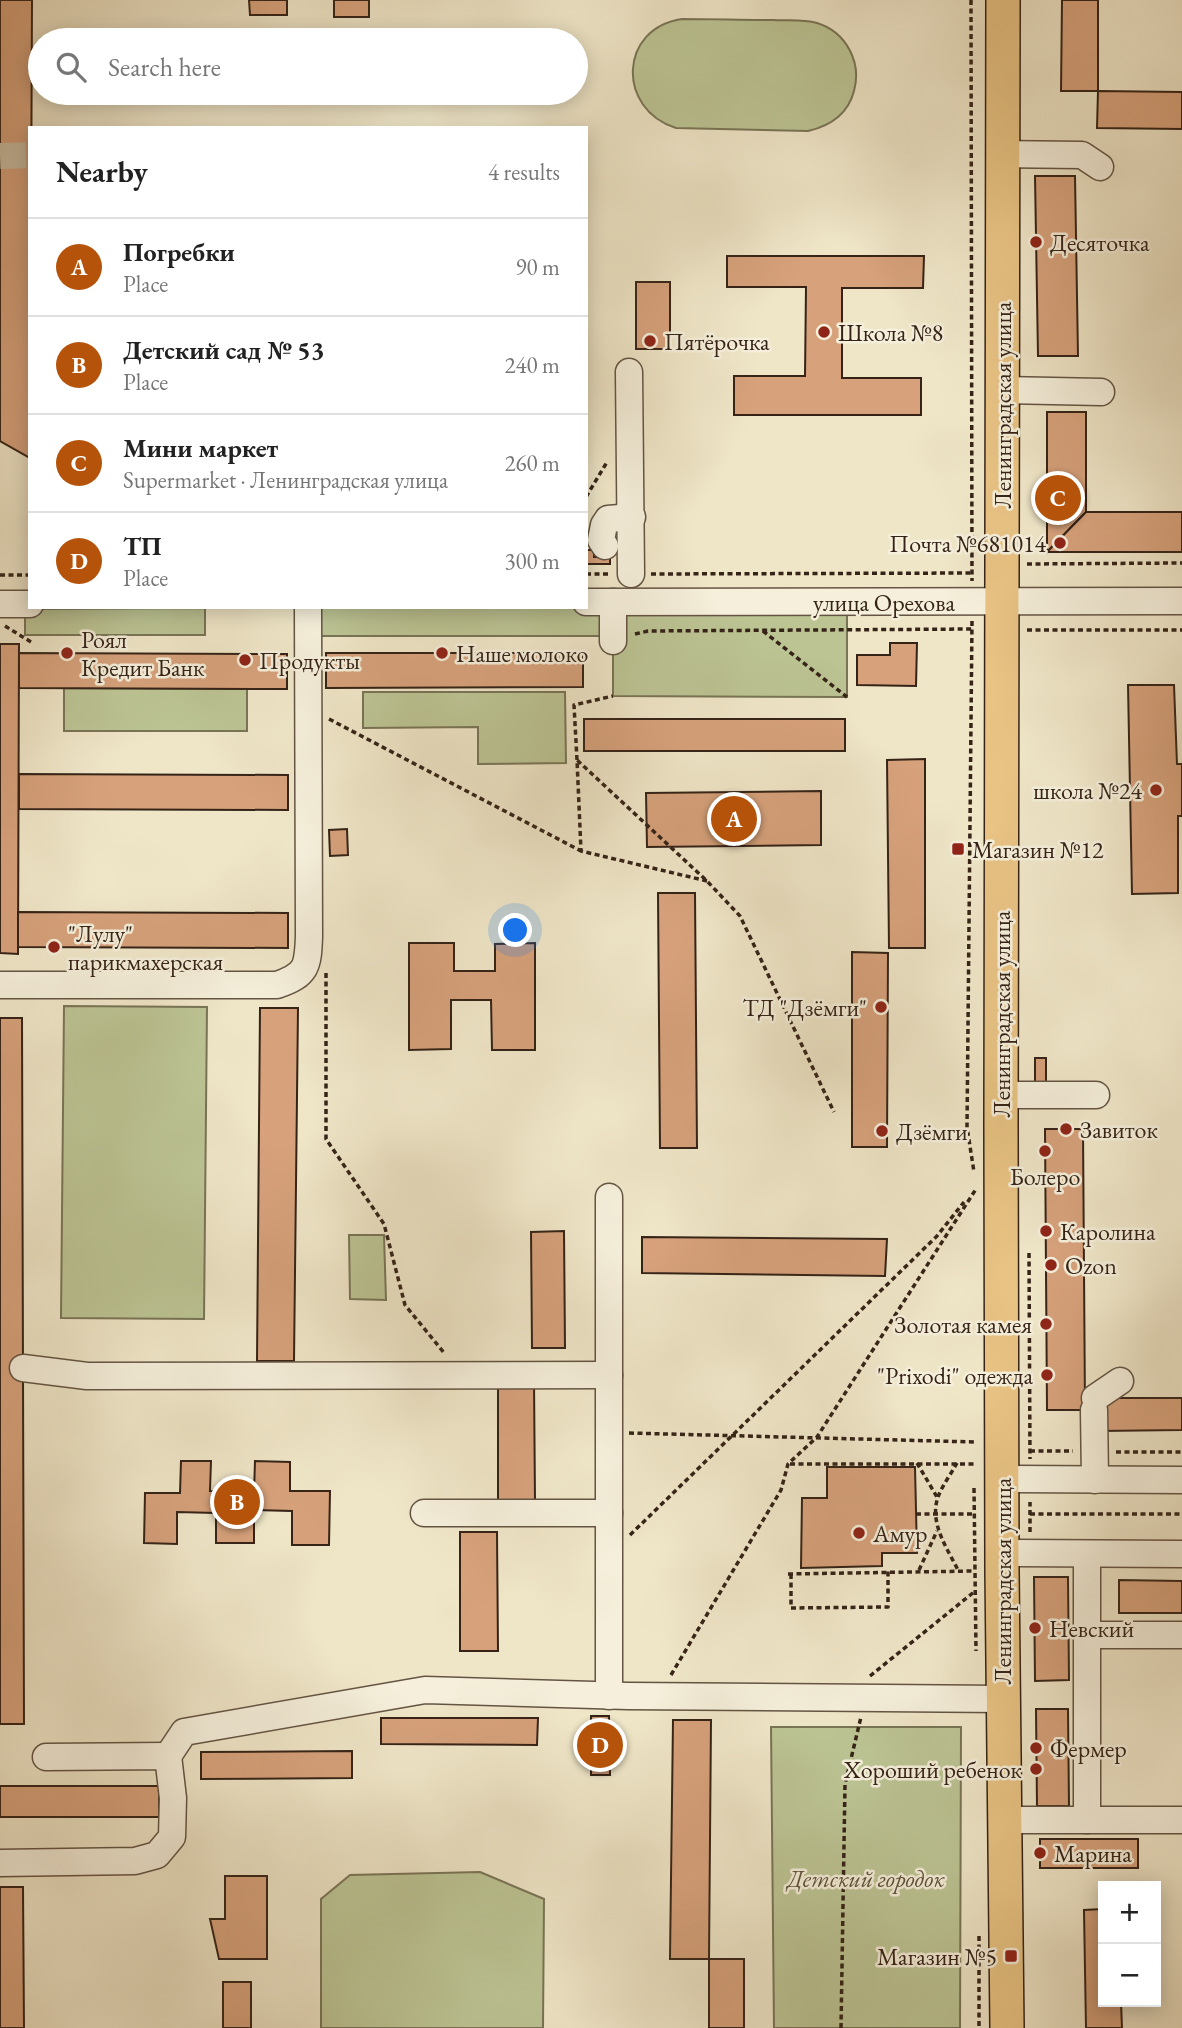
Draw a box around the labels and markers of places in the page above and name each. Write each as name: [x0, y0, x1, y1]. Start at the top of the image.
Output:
place label: Десяточка: [1050, 227, 1150, 258]
marker: Десяточка: [1028, 234, 1044, 250]
place label: Школа №8: [838, 317, 943, 348]
marker: Школа №8: [816, 324, 832, 340]
place label: Пятёрочка: [664, 326, 770, 357]
marker: Пятёрочка: [642, 333, 658, 349]
pin: C: [1035, 472, 1081, 524]
place label: Почта №681014: [889, 528, 1046, 559]
marker: Почта №681014: [1052, 535, 1068, 551]
place label: Роял Кредит Банк: [81, 624, 205, 683]
place label: Наше молоко: [456, 638, 588, 669]
marker: Роял Кредит Банк: [59, 645, 75, 661]
place label: Продукты: [259, 645, 360, 676]
marker: Наше молоко: [434, 645, 450, 661]
marker: Продукты: [237, 652, 253, 668]
place label: школа №24: [1033, 775, 1142, 806]
marker: школа №24: [1148, 782, 1164, 798]
pin: A: [711, 793, 757, 845]
place label: Магазин №12: [972, 834, 1104, 865]
marker: Магазин №12: [950, 841, 966, 857]
place label: "Лулу" парикмахерская: [68, 918, 223, 977]
marker: "Лулу" парикмахерская: [46, 939, 62, 955]
place label: ТД "Дзёмги": [742, 992, 867, 1023]
marker: ТД "Дзёмги": [873, 999, 889, 1015]
place label: Завиток: [1080, 1114, 1158, 1145]
place label: Дзёмги: [896, 1116, 968, 1147]
marker: Завиток: [1058, 1121, 1074, 1137]
marker: Дзёмги: [874, 1123, 890, 1139]
marker: Болеро: [1037, 1143, 1053, 1159]
place label: Болеро: [1010, 1161, 1080, 1192]
place label: Каролина: [1060, 1216, 1156, 1247]
marker: Каролина: [1038, 1223, 1054, 1239]
place label: Ozon: [1065, 1250, 1117, 1281]
marker: Ozon: [1043, 1257, 1059, 1273]
place label: Золотая камея: [894, 1309, 1032, 1340]
marker: Золотая камея: [1038, 1316, 1054, 1332]
place label: "Prixodi" одежда: [877, 1360, 1033, 1391]
marker: "Prixodi" одежда: [1039, 1367, 1055, 1383]
pin: B: [214, 1476, 260, 1528]
place label: Амур: [872, 1518, 928, 1549]
marker: Амур: [851, 1525, 867, 1541]
place label: Невский: [1049, 1613, 1135, 1644]
marker: Невский: [1027, 1620, 1043, 1636]
pin: D: [577, 1719, 623, 1771]
place label: Фермер: [1050, 1733, 1127, 1764]
marker: Фермер: [1028, 1740, 1044, 1756]
place label: Хороший ребенок: [843, 1754, 1023, 1785]
marker: Хороший ребенок: [1028, 1761, 1044, 1777]
place label: Марина: [1054, 1838, 1132, 1869]
marker: Марина: [1032, 1845, 1048, 1861]
place label: Магазин №5: [877, 1941, 997, 1972]
marker: Магазин №5: [1003, 1948, 1019, 1964]

